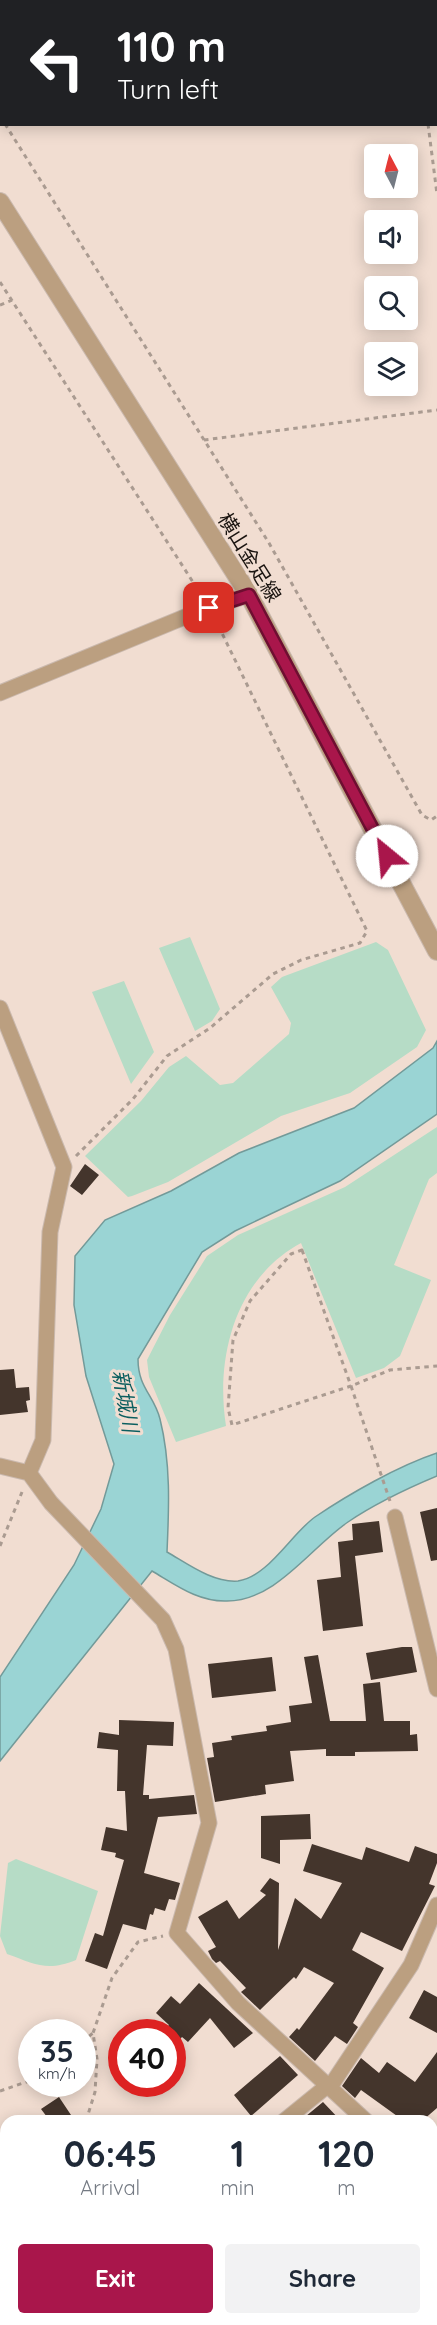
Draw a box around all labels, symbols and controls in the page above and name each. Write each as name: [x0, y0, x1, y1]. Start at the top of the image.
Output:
text: 110 m: [117, 20, 226, 73]
icon: left: [18, 24, 96, 102]
text: Turn left: [117, 72, 219, 106]
north arrow: [364, 144, 418, 198]
map controls: [364, 144, 418, 396]
button: sound: [364, 210, 418, 264]
button: search: [364, 276, 418, 330]
button: layers: [364, 342, 418, 396]
street label: 横山金足線: [213, 508, 287, 606]
pin: [183, 582, 234, 633]
icon: arrive: [192, 591, 225, 624]
position arrow: [355, 824, 419, 888]
water label: 新城川: [108, 1368, 145, 1436]
speed limit sign: 40: [108, 2019, 186, 2097]
text: 35: [40, 2032, 74, 2070]
text: km/h: [38, 2064, 76, 2083]
text: 06:45: [63, 2131, 157, 2176]
text: 1: [231, 2131, 245, 2176]
text: 120: [318, 2131, 375, 2176]
text: Arrival: [80, 2175, 140, 2200]
text: min: [221, 2175, 255, 2200]
text: m: [337, 2175, 355, 2200]
button: Exit: [18, 2244, 213, 2313]
button: Share: [225, 2244, 420, 2313]

